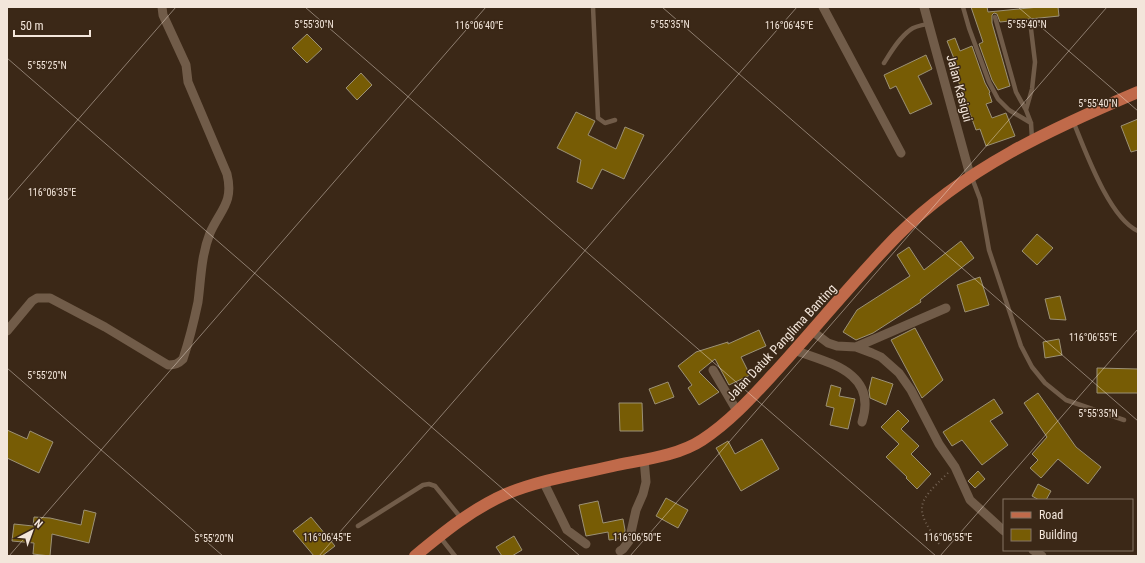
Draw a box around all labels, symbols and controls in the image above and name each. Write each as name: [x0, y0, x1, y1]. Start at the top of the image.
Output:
scale bar: [14, 12, 90, 38]
text: 50 m: [20, 19, 44, 33]
text: 5°55'30"N: [294, 19, 334, 30]
text: 5°55'35"N: [650, 19, 690, 30]
text: 5°55'40"N: [1007, 19, 1047, 30]
text: 116°06'40"E: [455, 20, 503, 31]
text: 116°06'45"E: [765, 20, 813, 31]
street label: Jalan Kasigui: [943, 53, 976, 123]
text: 5°55'25"N: [27, 60, 67, 71]
text: 5°55'40"N: [1078, 98, 1118, 109]
text: 116°06'35"E: [28, 187, 76, 198]
street label: Jalan Datuk Panglima Banting: [723, 281, 839, 404]
text: 116°06'55"E: [1069, 332, 1117, 343]
text: 5°55'20"N: [27, 370, 67, 381]
text: 5°55'35"N: [1078, 408, 1118, 419]
legend: [1003, 499, 1133, 551]
text: Road: [1039, 508, 1063, 522]
north arrow: [12, 511, 52, 551]
text: N: [31, 517, 45, 531]
text: Building: [1039, 528, 1077, 542]
text: 116°06'45"E: [303, 532, 351, 543]
text: 116°06'50"E: [613, 532, 661, 543]
text: 116°06'55"E: [924, 532, 972, 543]
text: 5°55'20"N: [194, 533, 234, 544]

